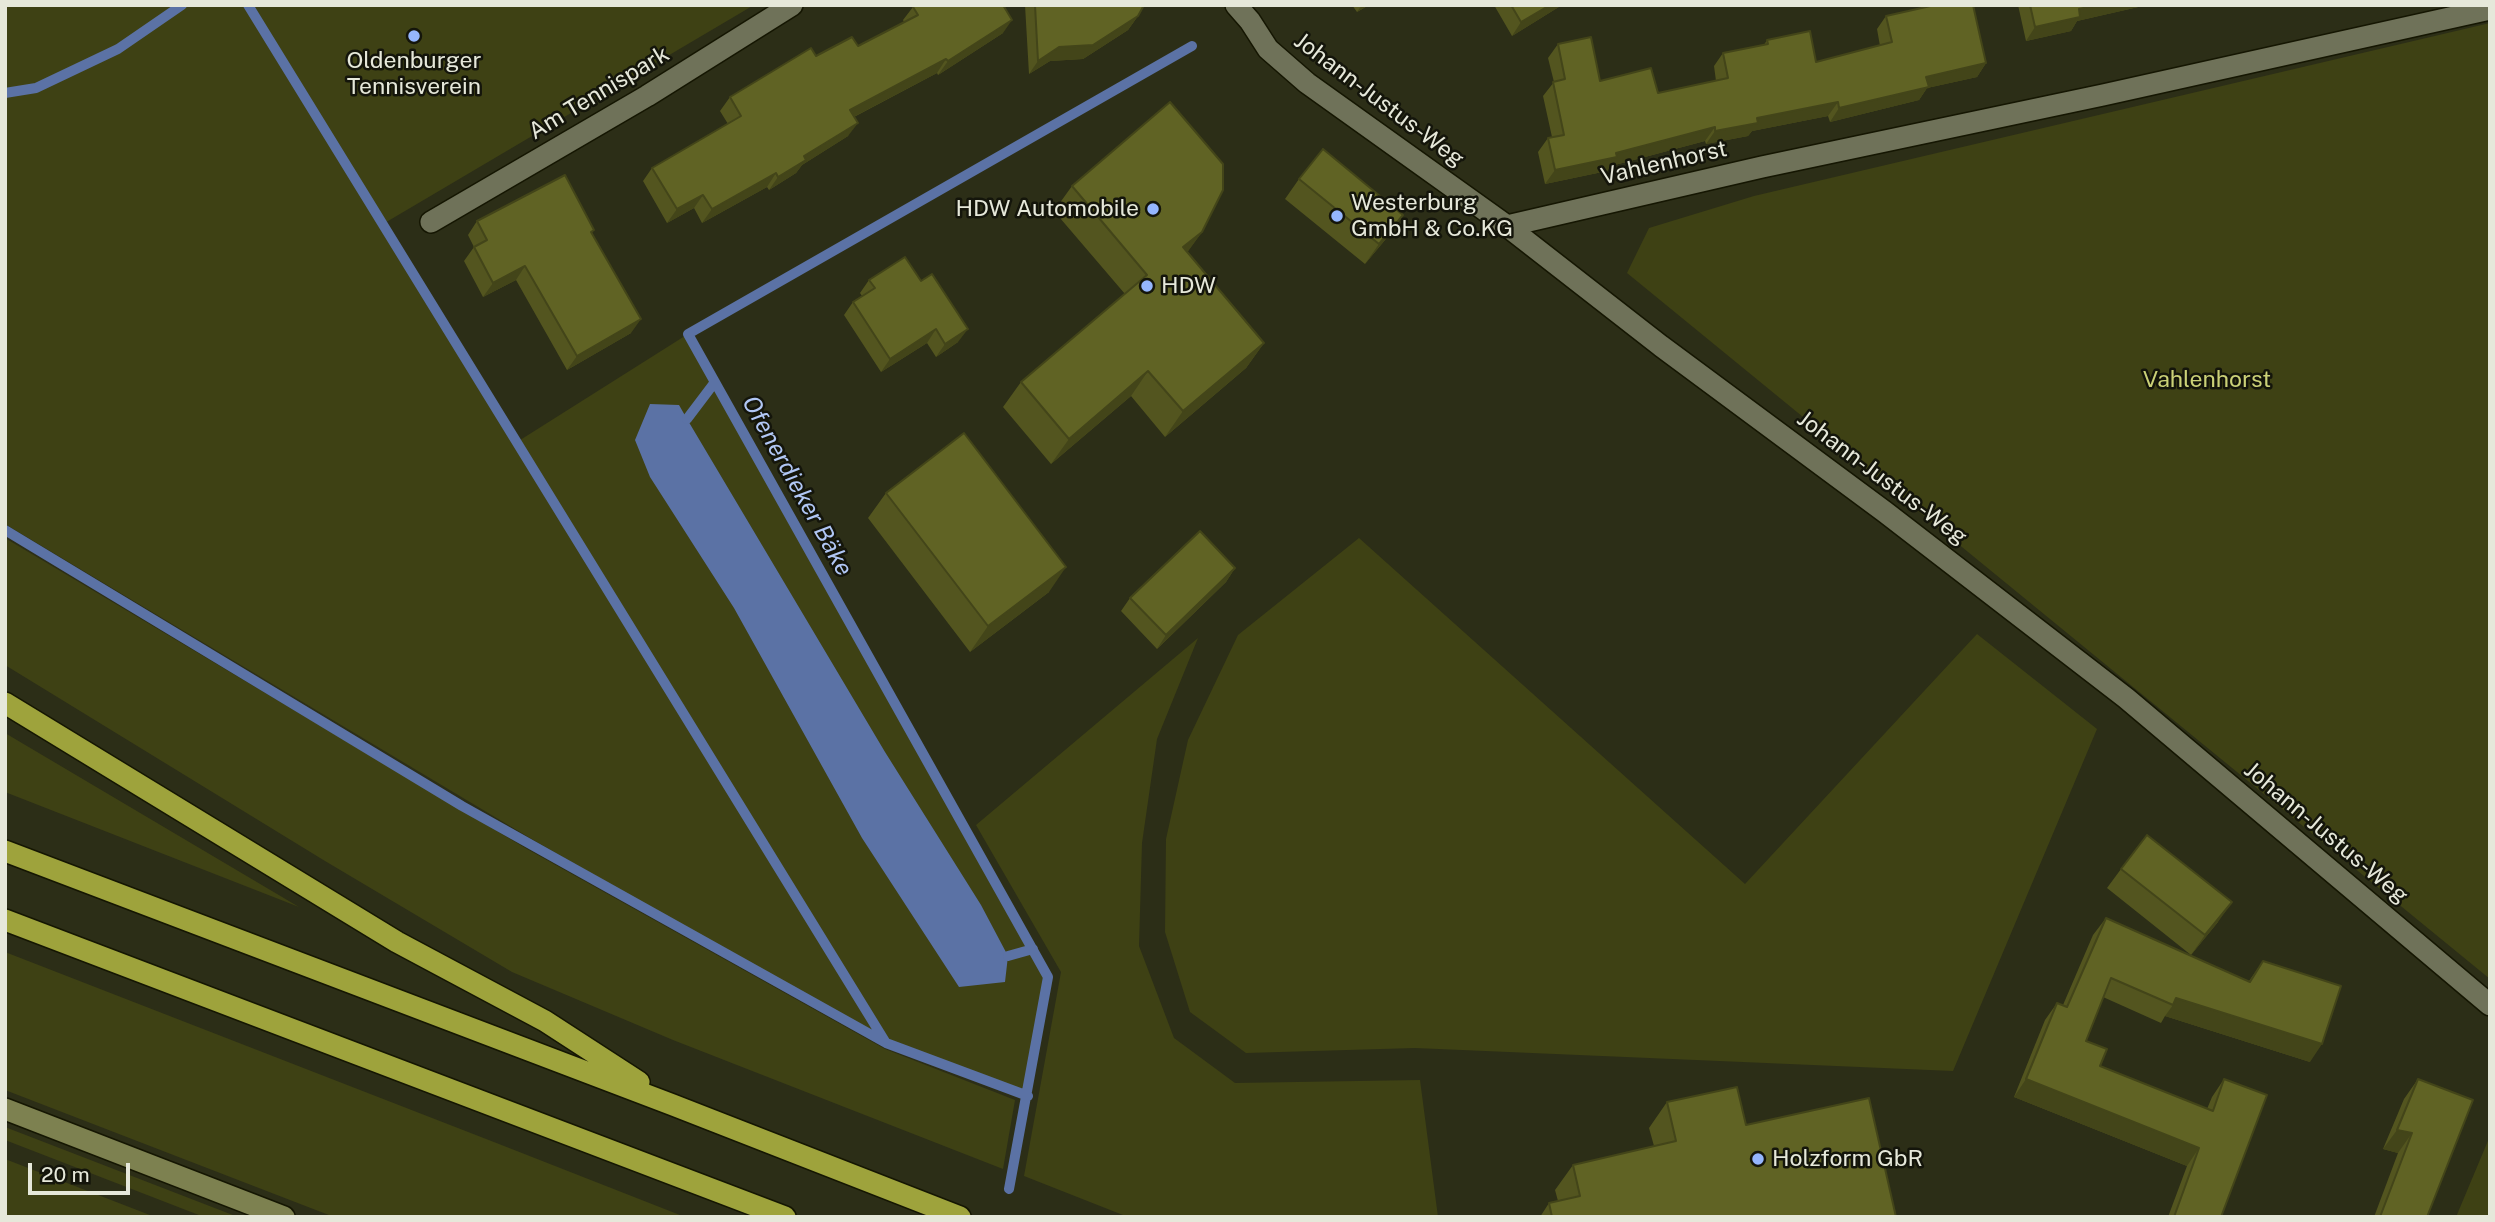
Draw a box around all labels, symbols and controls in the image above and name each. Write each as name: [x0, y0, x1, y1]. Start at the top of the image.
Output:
street label: Johann-Justus-Weg: [1289, 27, 1469, 173]
marker: Oldenburger Tennisverein: [406, 28, 422, 44]
street label: Am Tennispark: [524, 40, 674, 146]
place label: Oldenburger Tennisverein: [347, 47, 481, 101]
street label: Vahlenhorst: [1598, 135, 1730, 191]
place label: Westerburg GmbH & Co.KG: [1351, 189, 1513, 243]
place label: HDW Automobile: [955, 195, 1139, 223]
marker: HDW Automobile: [1145, 201, 1161, 217]
marker: Westerburg GmbH & Co.KG: [1329, 208, 1345, 224]
place label: HDW: [1161, 272, 1216, 300]
marker: HDW: [1139, 278, 1155, 294]
park label: Vahlenhorst: [2143, 366, 2271, 394]
water label: Ofenerdieker Bäke: [736, 391, 858, 581]
street label: Johann-Justus-Weg: [1792, 405, 1972, 551]
street label: Johann-Justus-Weg: [2238, 756, 2414, 910]
place label: Holzform GbR: [1772, 1145, 1923, 1173]
scale bar: [32, 1148, 133, 1192]
marker: Holzform GbR: [1750, 1151, 1766, 1167]
text: 20 m: [41, 1162, 90, 1187]

